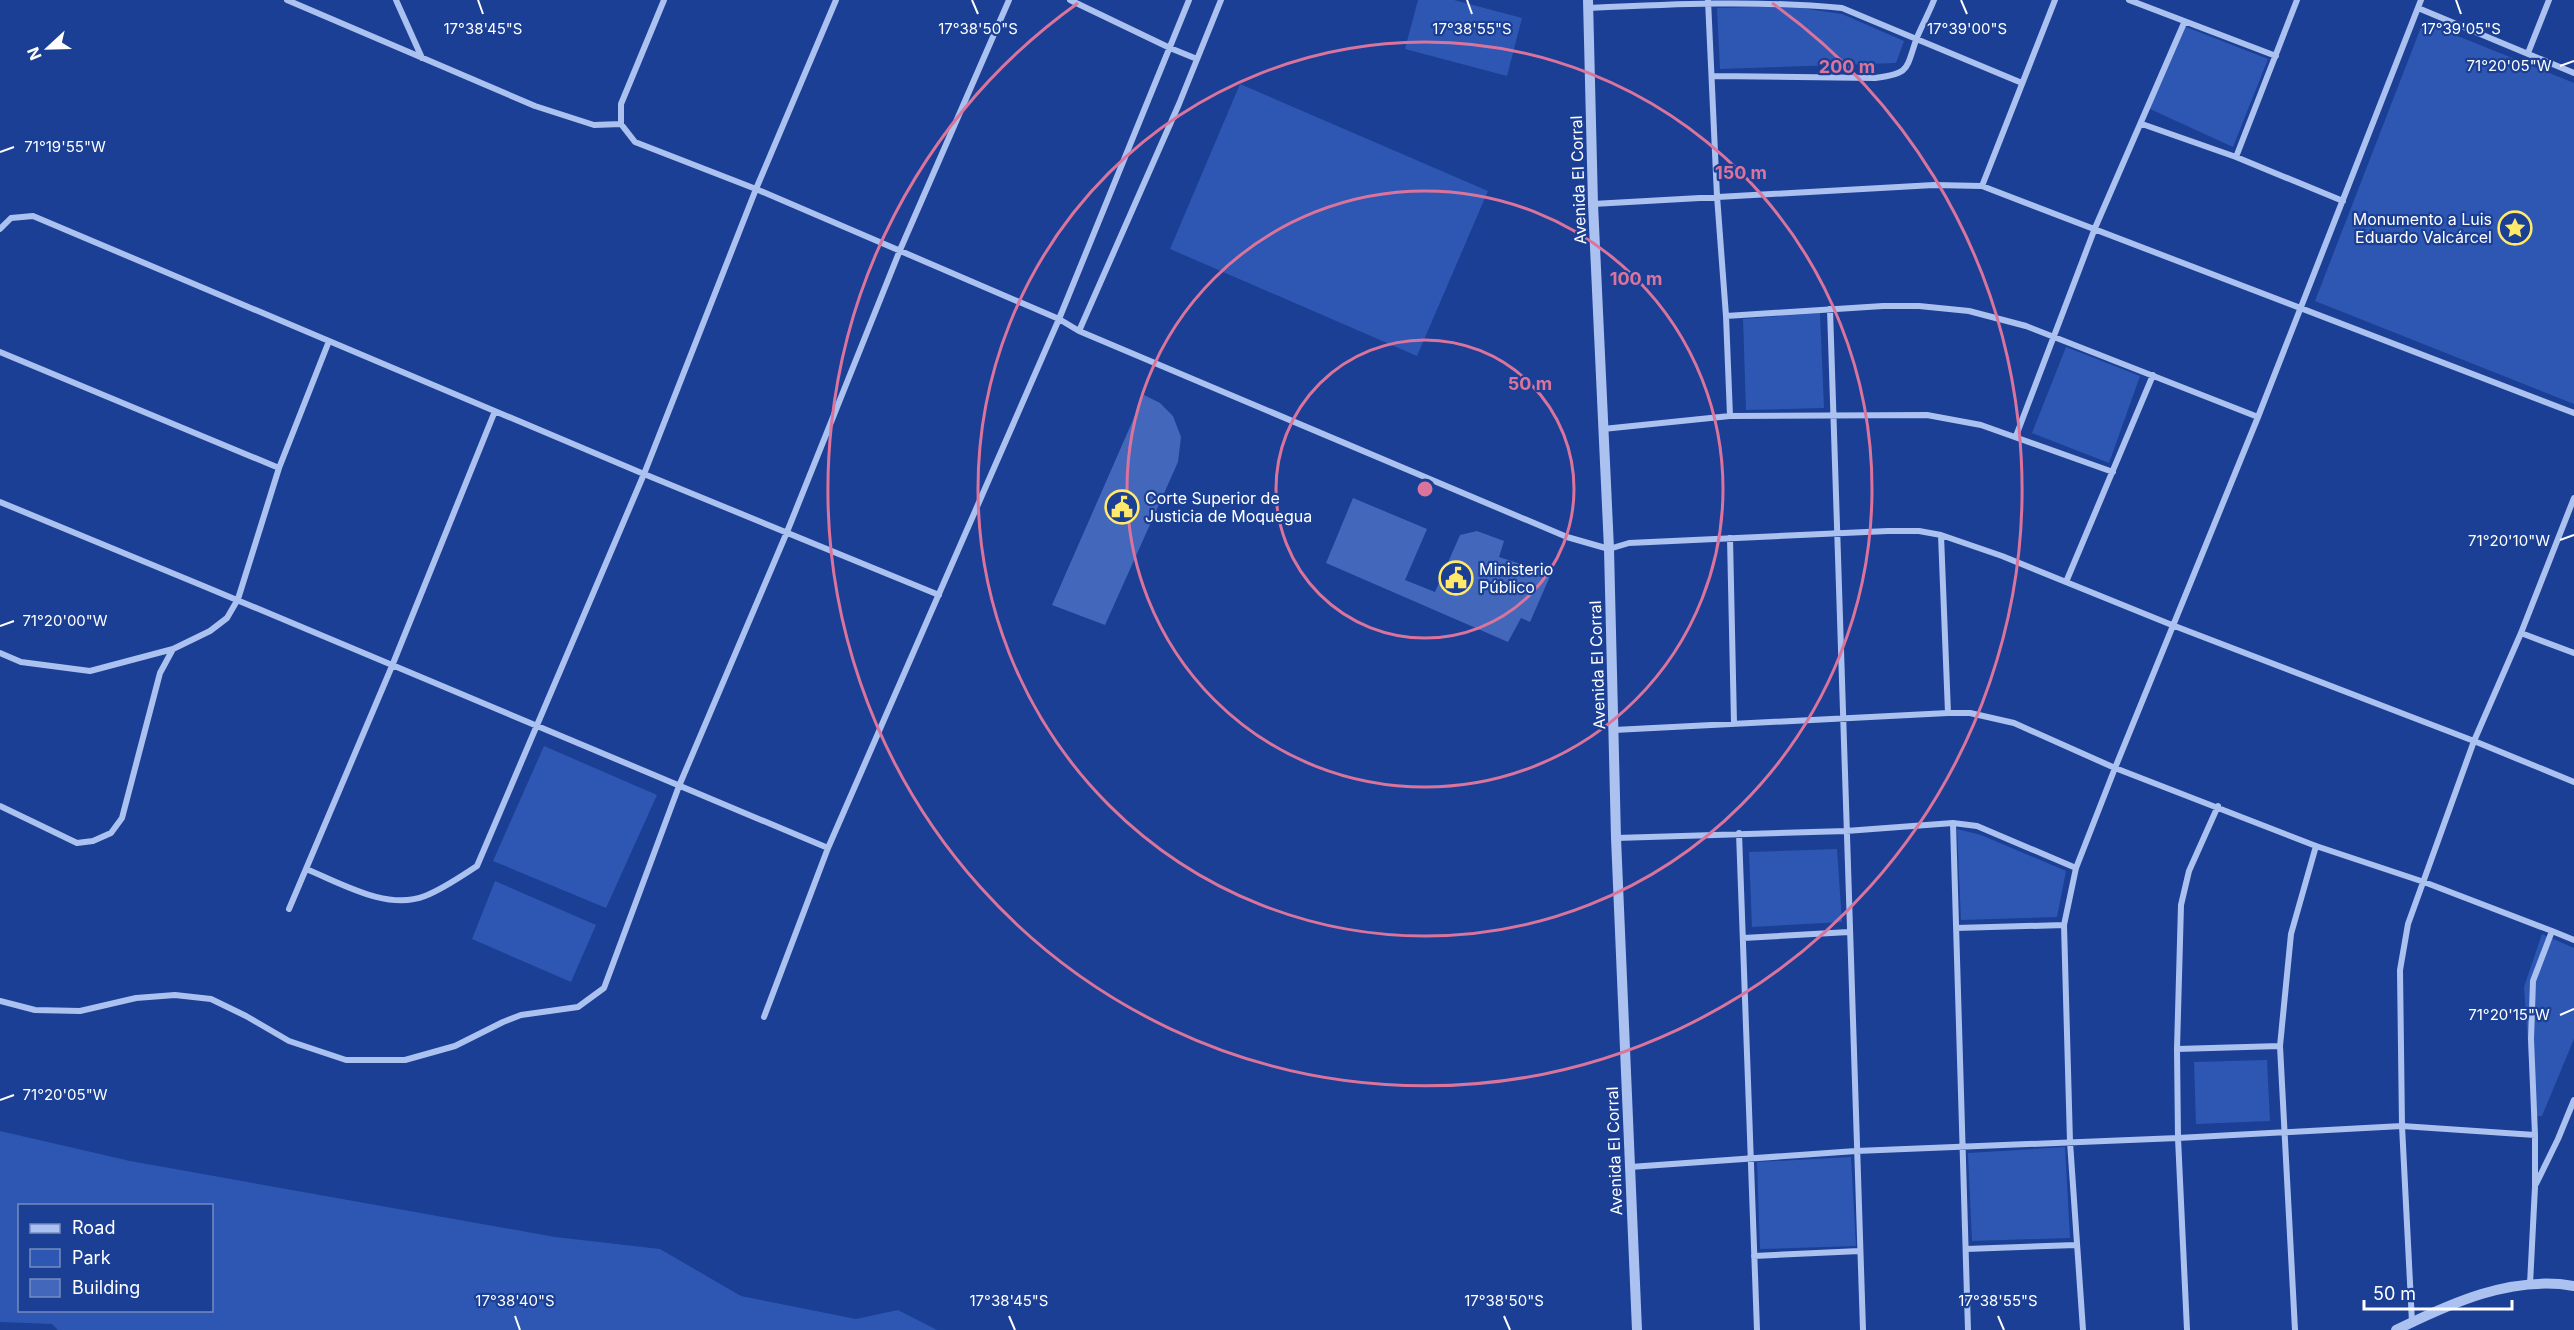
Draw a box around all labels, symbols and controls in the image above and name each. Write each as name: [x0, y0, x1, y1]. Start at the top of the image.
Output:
north arrow: [18, 18, 78, 78]
text: 17°38'45"S: [444, 19, 522, 38]
text: 17°38'50"S: [938, 19, 1018, 38]
text: 17°38'55"S: [1432, 19, 1512, 38]
text: 17°39'00"S: [1927, 19, 2007, 38]
text: 17°39'05"S: [2421, 19, 2501, 38]
text: N: [23, 44, 46, 63]
text: 200 m: [1819, 56, 1875, 77]
text: 71°20'05"W: [2467, 56, 2552, 75]
street label: Avenida El Corral: [1566, 115, 1590, 245]
text: 71°19'55"W: [24, 137, 106, 156]
text: 150 m: [1715, 162, 1767, 183]
place label: Monumento a Luis Eduardo Valcárcel: [2353, 209, 2492, 247]
place icon: Monumento a Luis Eduardo Valcárcel: [2497, 210, 2533, 246]
text: 100 m: [1610, 268, 1662, 289]
text: 50 m: [1508, 373, 1552, 394]
centre of rings: [1415, 479, 1435, 499]
place label: Corte Superior de Justicia de Moquegua: [1145, 488, 1312, 526]
public building icon: Corte Superior de Justicia de Moquegua: [1104, 489, 1140, 525]
text: 71°20'10"W: [2468, 531, 2550, 550]
place label: Ministerio Público: [1479, 559, 1553, 597]
public building icon: Ministerio Público: [1438, 560, 1474, 596]
street label: Avenida El Corral: [1585, 600, 1609, 730]
text: 71°20'00"W: [22, 611, 108, 630]
text: 71°20'15"W: [2468, 1005, 2550, 1024]
text: 71°20'05"W: [23, 1085, 108, 1104]
street label: Avenida El Corral: [1602, 1086, 1626, 1216]
legend: [18, 1204, 213, 1312]
text: Road: [72, 1217, 115, 1238]
text: Park: [72, 1247, 111, 1268]
scale bar: [2364, 1273, 2512, 1311]
text: Building: [72, 1277, 140, 1298]
text: 50 m: [2373, 1283, 2416, 1304]
text: 17°38'40"S: [475, 1291, 555, 1310]
text: 17°38'45"S: [970, 1291, 1048, 1310]
text: 17°38'50"S: [1464, 1291, 1544, 1310]
text: 17°38'55"S: [1958, 1291, 2038, 1310]

